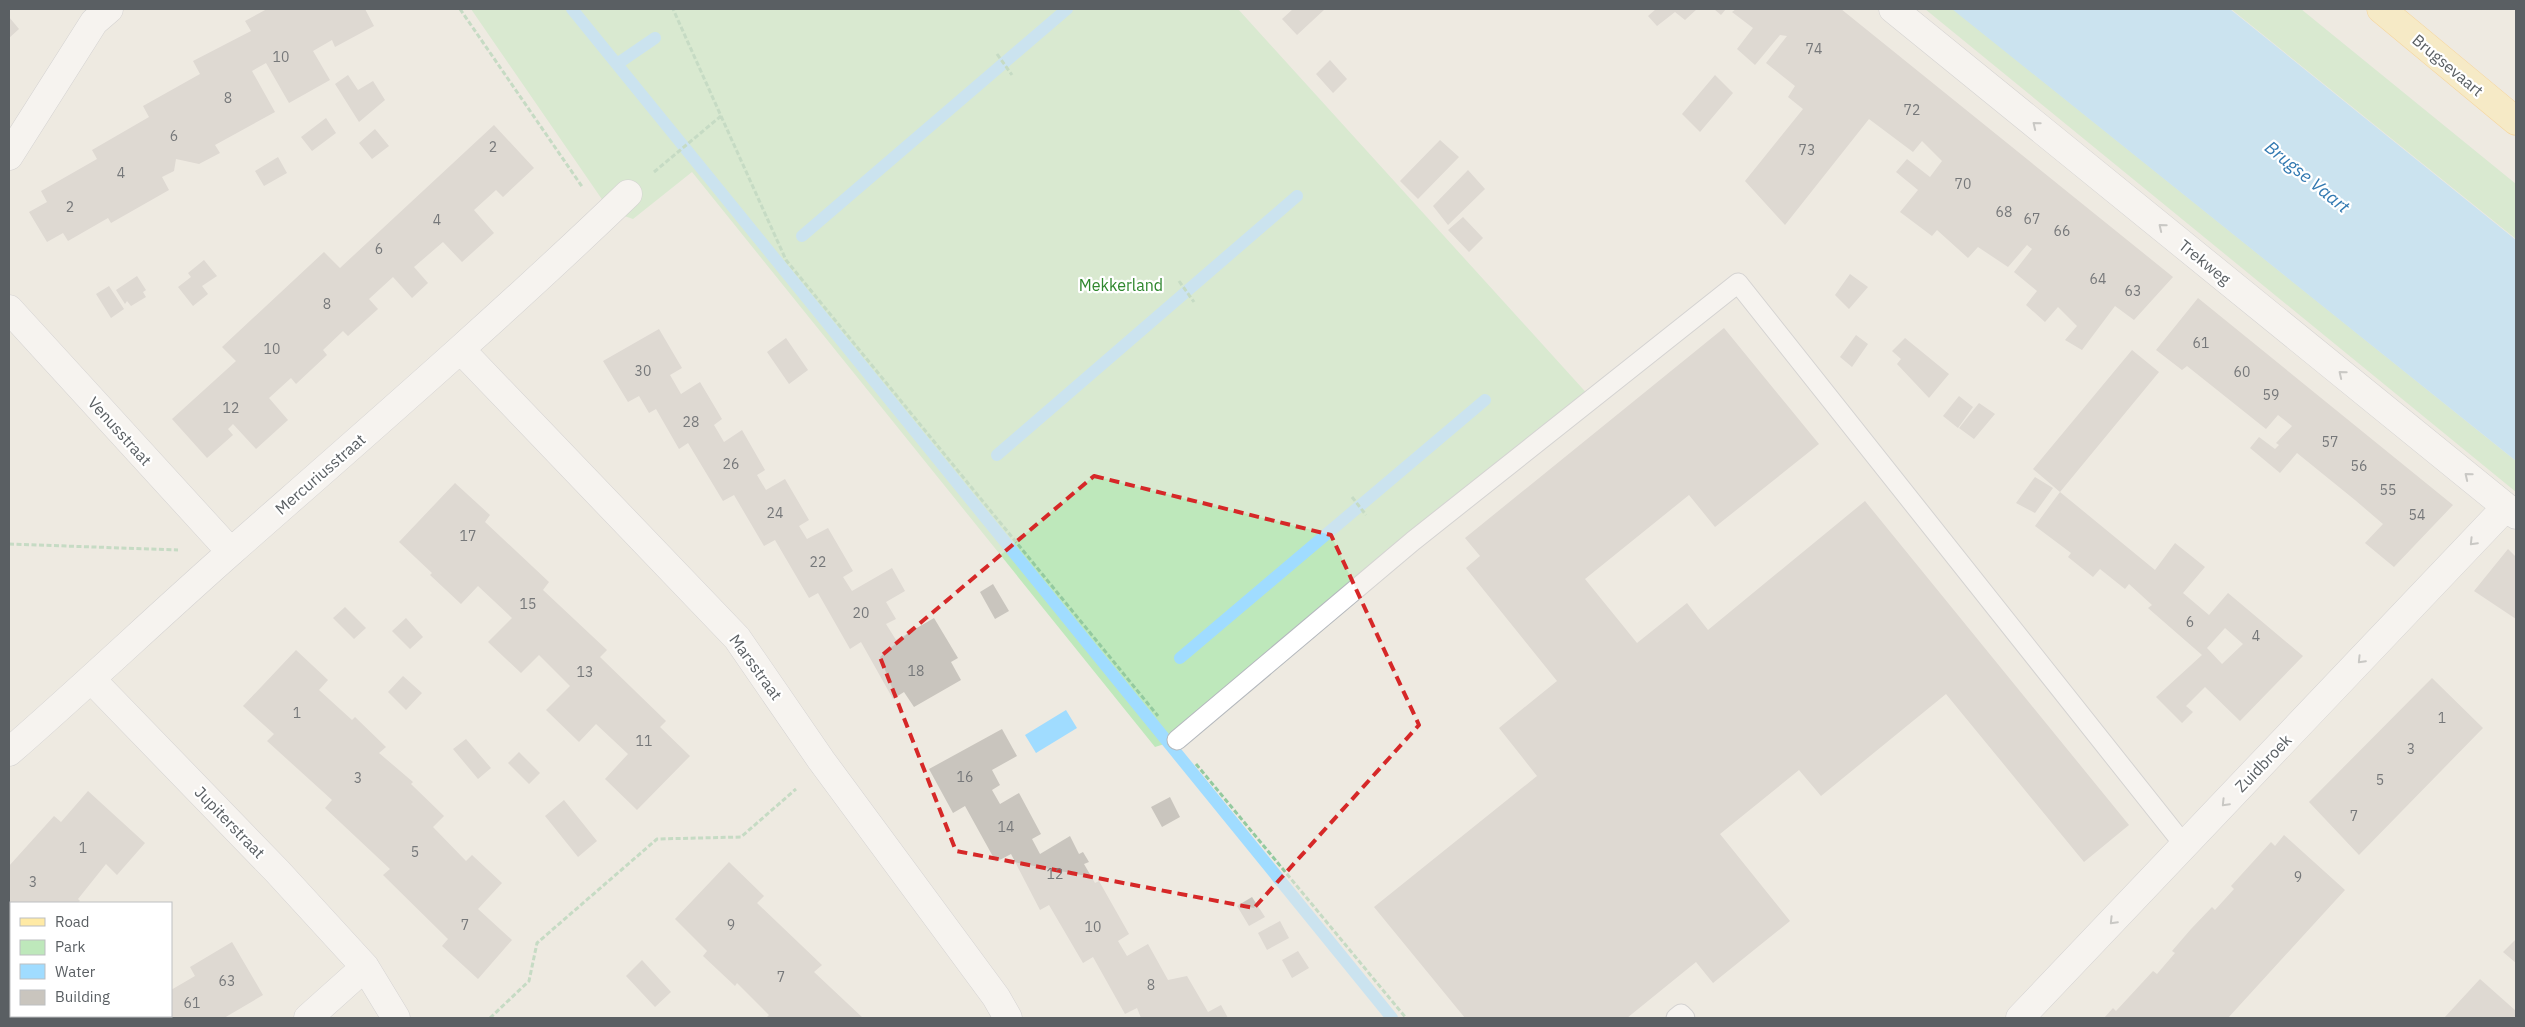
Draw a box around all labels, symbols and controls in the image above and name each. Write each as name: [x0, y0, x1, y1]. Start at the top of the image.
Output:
street label: Brugsevaart: [2408, 29, 2488, 101]
house number: 74: [1806, 40, 1822, 58]
house number: 10: [273, 48, 289, 66]
house number: 8: [224, 89, 232, 107]
house number: 72: [1904, 101, 1920, 119]
one-way arrow: [2033, 122, 2042, 130]
house number: 6: [170, 127, 178, 145]
water label: Brugse Vaart: [2260, 135, 2355, 219]
house number: 2: [489, 138, 497, 156]
house number: 73: [1799, 141, 1815, 159]
house number: 4: [117, 164, 125, 182]
house number: 70: [1955, 175, 1971, 193]
house number: 2: [66, 198, 74, 216]
house number: 68: [1996, 203, 2012, 221]
house number: 67: [2024, 210, 2040, 228]
house number: 4: [433, 211, 441, 229]
house number: 66: [2054, 222, 2070, 240]
one-way arrow: [2159, 225, 2168, 233]
street label: Trekweg: [2175, 235, 2235, 289]
house number: 6: [375, 240, 383, 258]
house number: 64: [2090, 270, 2106, 288]
park label: Mekkerland: [1079, 275, 1163, 295]
house number: 63: [2125, 282, 2141, 300]
house number: 8: [323, 295, 331, 313]
house number: 61: [2193, 334, 2209, 352]
house number: 10: [264, 340, 280, 358]
house number: 30: [635, 362, 651, 380]
house number: 60: [2234, 363, 2250, 381]
one-way arrow: [2339, 370, 2348, 379]
house number: 59: [2263, 386, 2279, 404]
street label: Venusstraat: [84, 392, 156, 470]
house number: 12: [223, 399, 239, 417]
house number: 28: [683, 413, 699, 431]
street label: Mercuriusstraat: [271, 429, 369, 519]
house number: 57: [2322, 433, 2338, 451]
house number: 26: [723, 455, 739, 473]
house number: 56: [2351, 457, 2367, 475]
one-way arrow: [2465, 473, 2474, 482]
house number: 55: [2380, 481, 2396, 499]
house number: 24: [767, 504, 783, 522]
house number: 54: [2409, 506, 2425, 524]
house number: 17: [460, 527, 476, 545]
one-way arrow: [2470, 537, 2479, 546]
house number: 22: [810, 553, 826, 571]
house number: 15: [520, 595, 536, 613]
house number: 20: [853, 604, 869, 622]
house number: 6: [2186, 613, 2194, 631]
house number: 4: [2252, 627, 2260, 645]
street label: Marsstraat: [725, 630, 787, 704]
one-way arrow: [2358, 654, 2367, 663]
house number: 18: [908, 662, 924, 680]
house number: 13: [577, 663, 593, 681]
house number: 1: [293, 704, 301, 722]
house number: 1: [2438, 709, 2446, 727]
street label: Zuidbroek: [2231, 729, 2296, 796]
house number: 11: [636, 732, 652, 750]
house number: 3: [2407, 740, 2415, 758]
house number: 16: [957, 768, 973, 786]
house number: 3: [354, 769, 362, 787]
house number: 5: [2376, 771, 2384, 789]
street label: Jupiterstraat: [191, 782, 269, 862]
one-way arrow: [2222, 798, 2231, 807]
house number: 7: [2350, 807, 2358, 825]
house number: 14: [998, 818, 1014, 836]
house number: 1: [79, 839, 87, 857]
house number: 5: [411, 843, 419, 861]
house number: 12: [1047, 865, 1063, 883]
house number: 9: [2294, 868, 2302, 886]
house number: 3: [29, 873, 37, 891]
legend: [10, 902, 172, 1017]
text: Road: [55, 912, 90, 931]
one-way arrow: [2110, 915, 2119, 924]
house number: 7: [461, 916, 469, 934]
house number: 9: [727, 916, 735, 934]
house number: 10: [1085, 918, 1101, 936]
text: Park: [55, 937, 85, 956]
text: Water: [55, 962, 96, 981]
house number: 7: [777, 968, 785, 986]
house number: 63: [219, 972, 235, 990]
house number: 8: [1147, 976, 1155, 994]
text: Building: [55, 987, 110, 1006]
house number: 61: [184, 994, 200, 1012]

